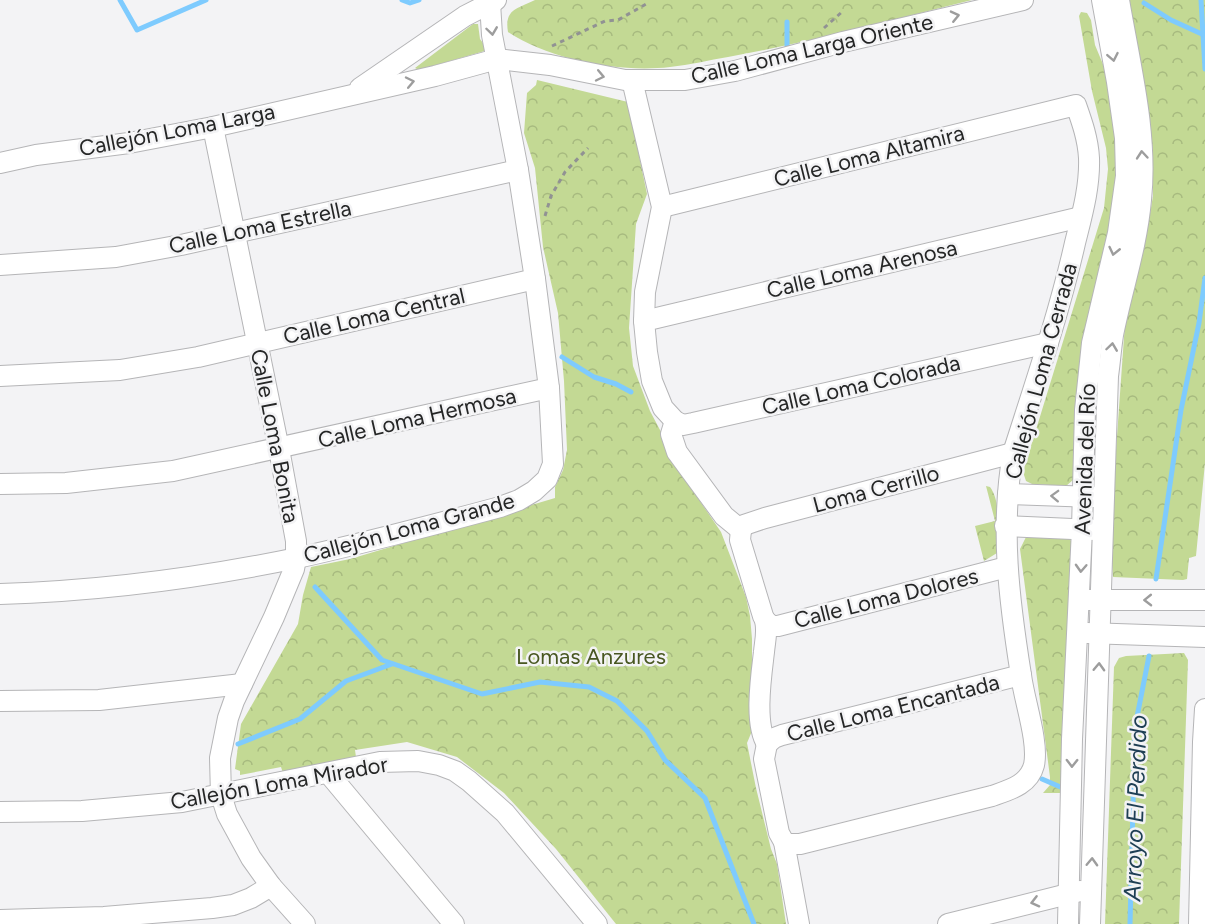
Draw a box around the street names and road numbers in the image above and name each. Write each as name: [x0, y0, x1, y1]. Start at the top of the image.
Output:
street label: Calle Loma Larga Oriente: [688, 8, 936, 90]
street label: Callejón Loma Larga: [77, 98, 277, 162]
street label: Calle Loma Altamira: [771, 119, 967, 193]
street label: Calle Loma Estrella: [166, 194, 354, 260]
street label: Calle Loma Arenosa: [764, 234, 960, 304]
street label: Callejón Loma Cerrada: [999, 260, 1083, 482]
street label: Calle Loma Central: [280, 282, 468, 350]
street label: Calle Loma Bonita: [245, 347, 305, 525]
street label: Calle Loma Colorada: [759, 349, 963, 421]
street label: Calle Loma Hermosa: [315, 382, 519, 454]
street label: Avenida del Río: [1069, 383, 1101, 535]
street label: Loma Cerrillo: [810, 459, 942, 519]
street label: Callejón Loma Grande: [301, 487, 517, 569]
street label: Calle Loma Dolores: [791, 562, 981, 634]
street label: Calle Loma Encantada: [784, 669, 1002, 747]
street label: Callejón Loma Mirador: [168, 750, 390, 815]

